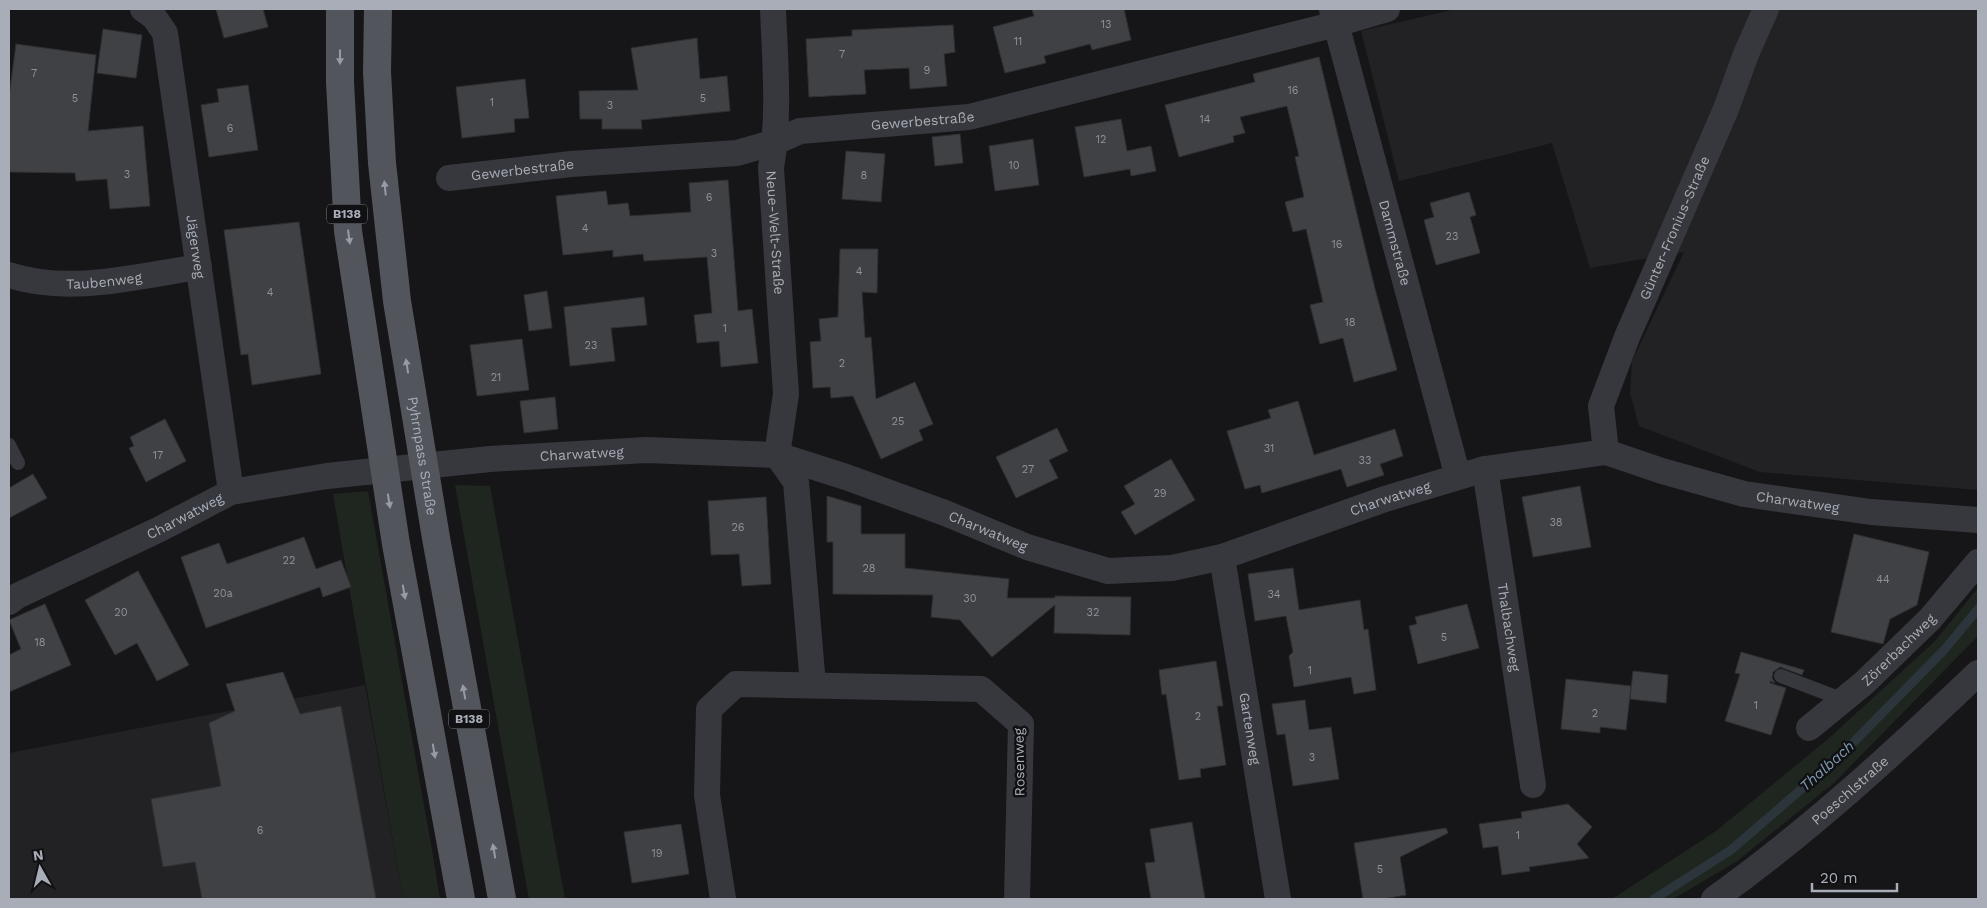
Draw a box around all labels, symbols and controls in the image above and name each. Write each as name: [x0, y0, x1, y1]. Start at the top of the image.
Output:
house number: 13: [1101, 18, 1111, 31]
house number: 11: [1014, 35, 1022, 48]
house number: 7: [839, 48, 845, 61]
one-way arrow: [336, 50, 344, 66]
house number: 9: [924, 64, 931, 77]
house number: 7: [31, 67, 37, 80]
house number: 16: [1288, 84, 1299, 97]
house number: 5: [72, 92, 78, 105]
house number: 5: [700, 92, 706, 105]
house number: 1: [490, 96, 494, 109]
house number: 3: [607, 99, 613, 112]
street label: Gewerbestraße: [870, 108, 976, 133]
house number: 14: [1199, 113, 1211, 126]
house number: 6: [227, 122, 234, 135]
house number: 12: [1096, 133, 1106, 146]
street label: Günter-Fronius-Straße: [1636, 153, 1713, 302]
street label: Gewerbestraße: [470, 156, 575, 183]
house number: 10: [1008, 159, 1020, 172]
house number: 3: [124, 168, 130, 181]
house number: 8: [861, 169, 868, 182]
street label: Neue-Welt-Straße: [763, 170, 787, 295]
one-way arrow: [381, 179, 389, 195]
house number: 6: [706, 191, 713, 204]
street label: Dammstraße: [1376, 198, 1414, 287]
road number: B138: [327, 204, 367, 223]
street label: Jägerweg: [183, 214, 208, 280]
house number: 4: [582, 222, 589, 235]
one-way arrow: [345, 230, 353, 246]
house number: 23: [1446, 230, 1458, 243]
house number: 16: [1332, 238, 1343, 251]
house number: 3: [711, 247, 717, 260]
house number: 4: [856, 265, 863, 278]
street label: Taubenweg: [66, 269, 144, 292]
house number: 4: [267, 286, 274, 299]
house number: 18: [1344, 316, 1356, 329]
house number: 1: [723, 322, 727, 335]
house number: 23: [585, 339, 597, 352]
house number: 2: [839, 357, 845, 370]
one-way arrow: [403, 358, 411, 374]
house number: 21: [491, 371, 501, 384]
street label: Pyhrnpass Straße: [405, 395, 440, 517]
house number: 25: [892, 415, 904, 428]
house number: 31: [1264, 442, 1274, 455]
street label: Charwatweg: [539, 443, 625, 464]
house number: 17: [153, 449, 163, 462]
house number: 33: [1359, 454, 1371, 467]
house number: 27: [1022, 463, 1034, 476]
street label: Charwatweg: [1348, 478, 1433, 519]
house number: 29: [1153, 487, 1167, 500]
street label: Charwatweg: [1755, 488, 1841, 516]
street label: Charwatweg: [144, 489, 226, 542]
one-way arrow: [385, 493, 393, 509]
street label: Charwatweg: [946, 507, 1031, 555]
house number: 38: [1549, 516, 1563, 529]
house number: 26: [731, 521, 745, 534]
house number: 22: [283, 554, 295, 567]
house number: 28: [862, 562, 876, 575]
house number: 44: [1876, 573, 1890, 586]
street label: Thalbachweg: [1494, 582, 1524, 673]
one-way arrow: [401, 584, 409, 600]
house number: 20a: [213, 587, 233, 600]
house number: 34: [1267, 588, 1281, 601]
house number: 30: [963, 592, 977, 605]
house number: 20: [114, 606, 128, 619]
house number: 32: [1087, 606, 1099, 619]
street label: Zörerbachweg: [1858, 610, 1939, 689]
house number: 5: [1441, 631, 1447, 644]
house number: 18: [34, 636, 46, 649]
house number: 1: [1308, 664, 1312, 677]
one-way arrow: [460, 684, 468, 699]
street label: Gartenweg: [1236, 691, 1264, 767]
house number: 1: [1754, 699, 1758, 712]
house number: 2: [1592, 707, 1598, 720]
road number: B138: [449, 710, 489, 729]
house number: 2: [1195, 710, 1201, 723]
street label: Rosenweg: [1010, 727, 1028, 796]
water label: Thalbach: [1796, 737, 1858, 795]
one-way arrow: [430, 744, 438, 760]
house number: 3: [1309, 751, 1315, 764]
street label: Poeschlstraße: [1808, 753, 1891, 828]
house number: 6: [257, 824, 264, 837]
house number: 1: [1516, 829, 1520, 842]
north arrow: [15, 843, 65, 893]
one-way arrow: [489, 843, 497, 859]
text: N: [32, 846, 44, 864]
house number: 19: [651, 847, 663, 860]
scale bar: [1812, 860, 1897, 892]
house number: 5: [1377, 863, 1383, 876]
text: 20 m: [1820, 869, 1858, 887]

